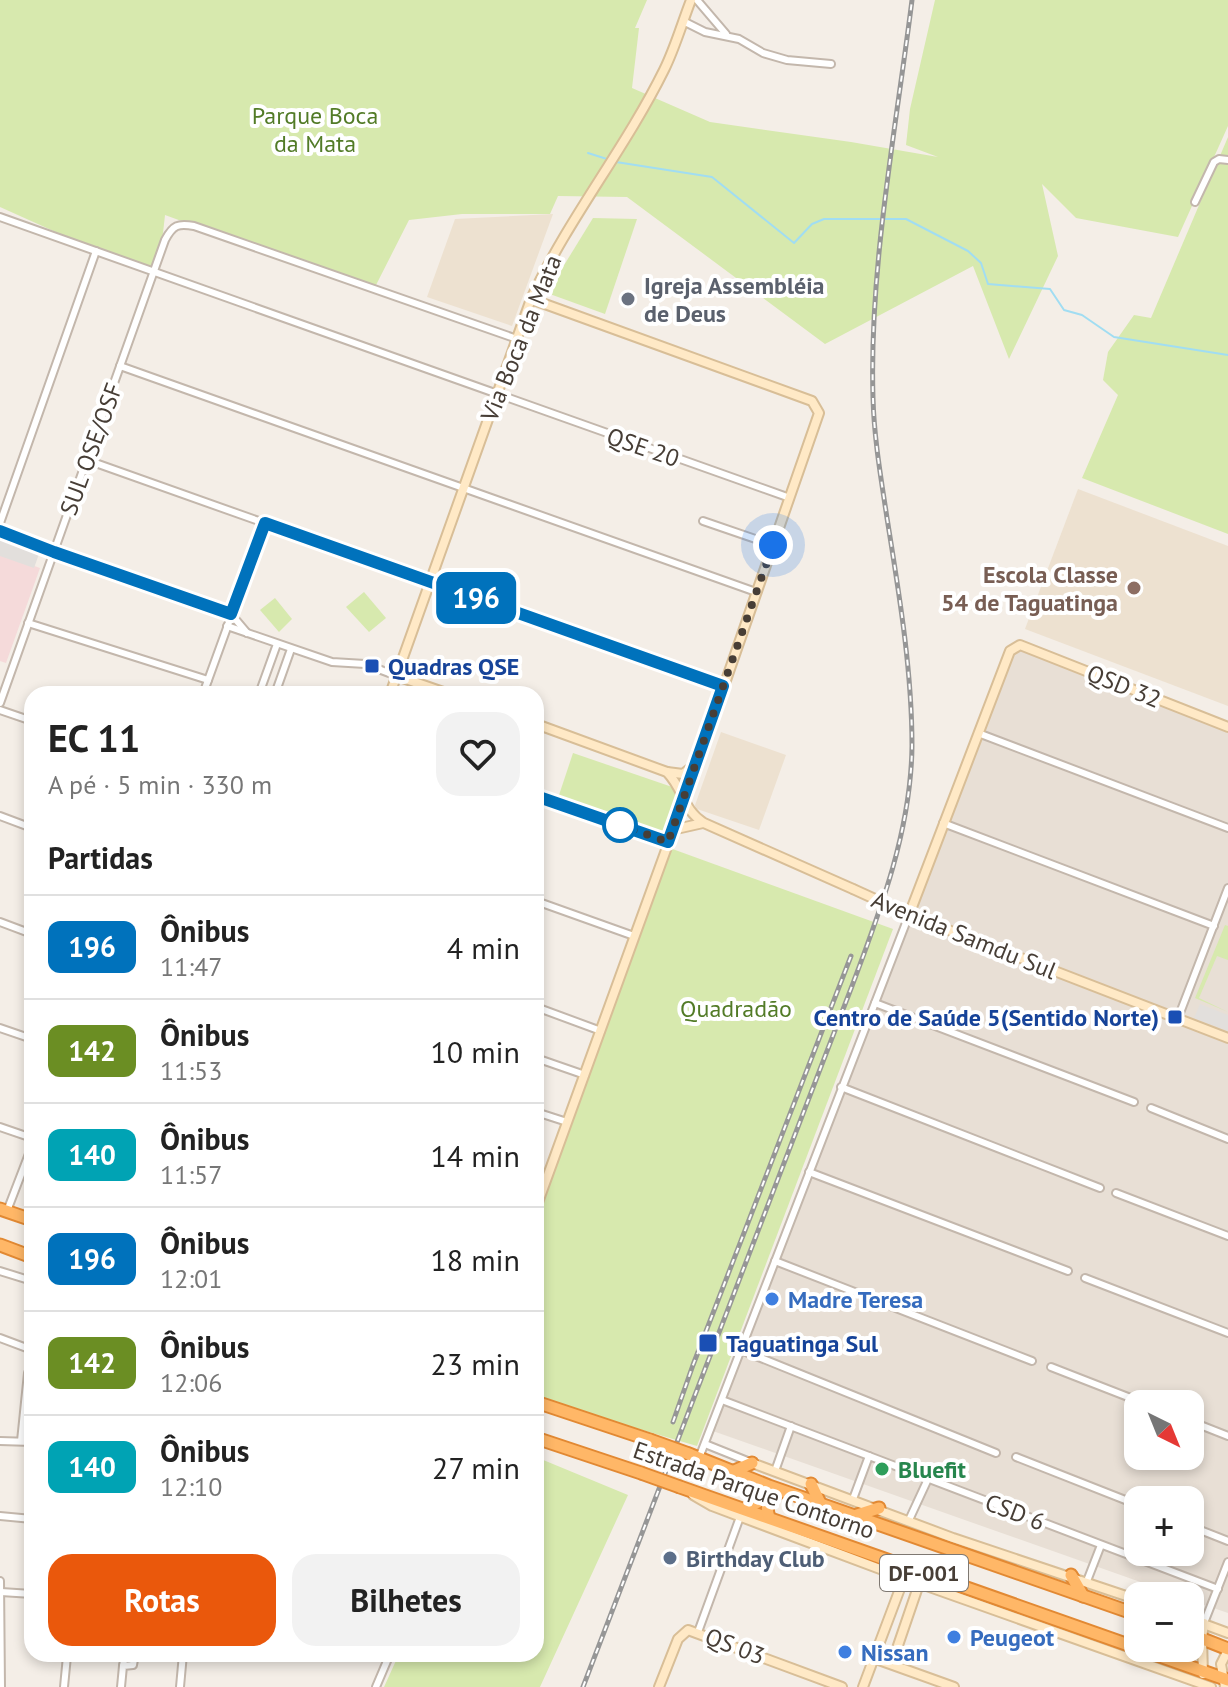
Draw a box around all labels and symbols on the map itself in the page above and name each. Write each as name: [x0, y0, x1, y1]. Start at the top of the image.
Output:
park label: Parque Boca da Mata: [252, 100, 378, 159]
street label: Via Boca da Mata: [473, 250, 568, 427]
place label: Igreja Assembléia de Deus: [644, 270, 825, 329]
marker: Igreja Assembléia de Deus: [619, 290, 637, 308]
street label: SUL OSE/OSF: [53, 379, 129, 519]
street label: QSE 20: [603, 420, 683, 474]
your location: [753, 525, 793, 565]
place label: Escola Classe 54 de Taguatinga: [941, 559, 1118, 618]
line badge: 196: [430, 572, 522, 624]
marker: Escola Classe 54 de Taguatinga: [1125, 579, 1143, 597]
place label: Quadras QSE: [388, 651, 519, 682]
marker: Quadras QSE: [363, 657, 381, 675]
street label: QSD 32: [1082, 657, 1166, 715]
unlabelled marker: [603, 808, 637, 842]
street label: Avenida Samdu Sul: [867, 884, 1061, 986]
park label: Quadradão: [680, 993, 792, 1024]
place label: Centro de Saúde 5(Sentido Norte): [814, 1002, 1159, 1033]
marker: Centro de Saúde 5(Sentido Norte): [1166, 1008, 1184, 1026]
place label: Madre Teresa: [788, 1284, 923, 1315]
marker: Madre Teresa: [763, 1290, 781, 1308]
place label: Taguatinga Sul: [726, 1328, 879, 1359]
marker: Taguatinga Sul: [697, 1332, 719, 1354]
north arrow: [1124, 1390, 1204, 1470]
street label: Estrada Parque Contorno: [629, 1434, 879, 1546]
place label: Bluefit: [898, 1454, 967, 1485]
marker: Bluefit: [873, 1460, 891, 1478]
street label: CSD 6: [981, 1486, 1049, 1538]
place label: Birthday Club: [686, 1543, 825, 1574]
marker: Birthday Club: [661, 1549, 679, 1567]
road number: DF-001: [880, 1555, 968, 1591]
street label: QS 03: [701, 1620, 769, 1672]
place label: Peugeot: [970, 1622, 1055, 1653]
marker: Peugeot: [945, 1628, 963, 1646]
place label: Nissan: [861, 1637, 928, 1668]
marker: Nissan: [836, 1643, 854, 1661]

